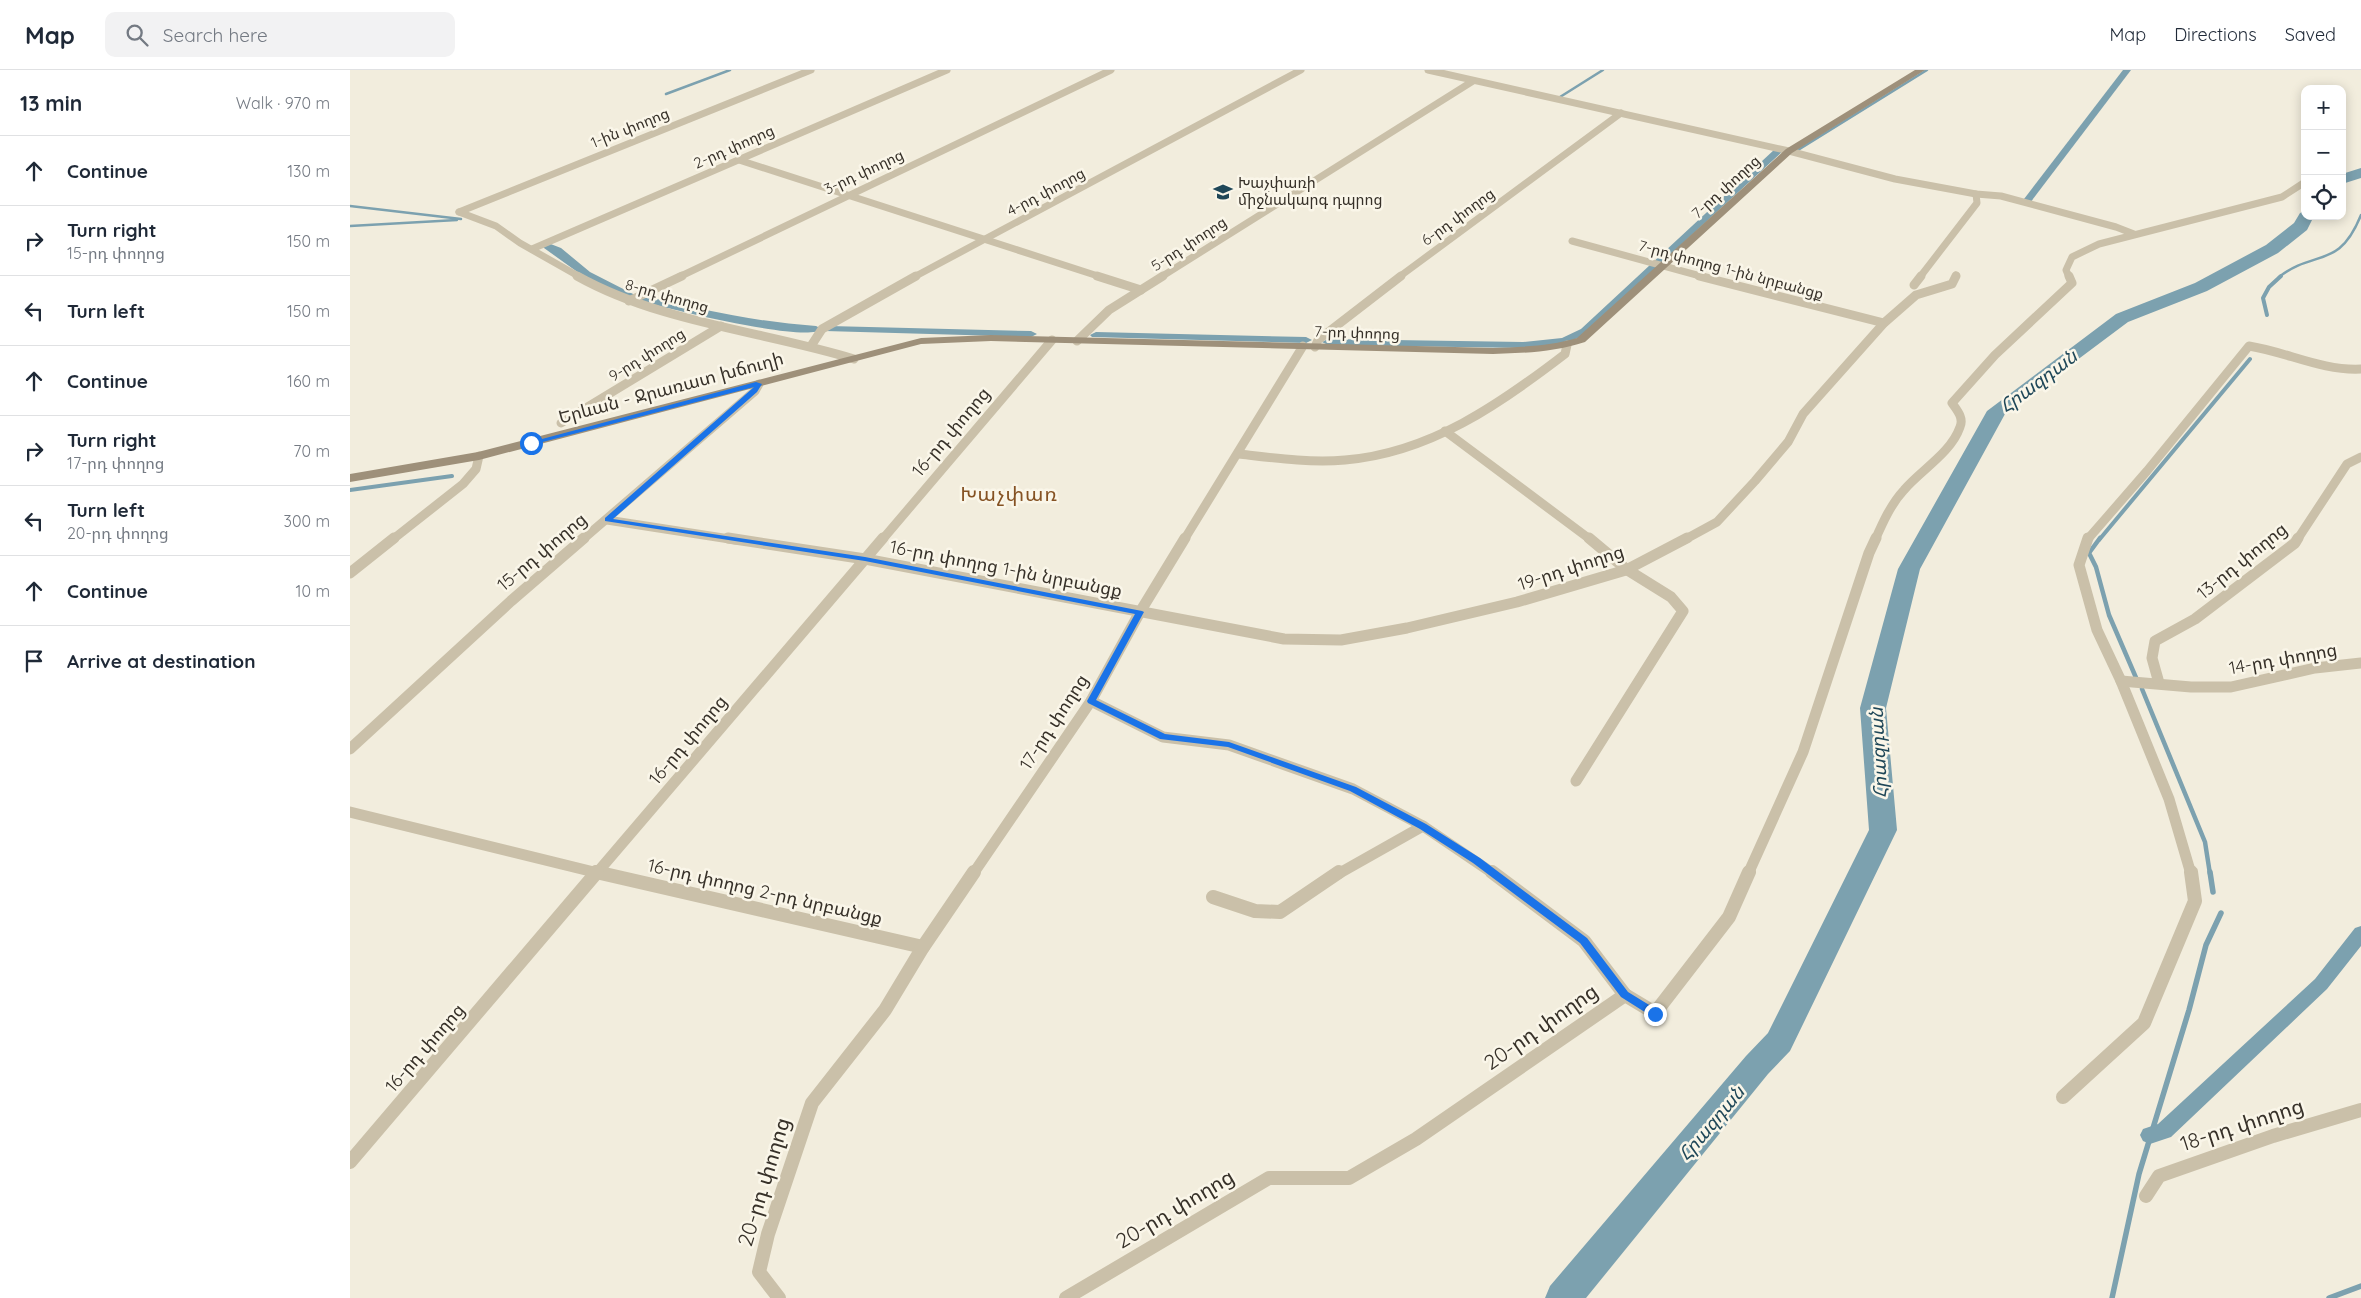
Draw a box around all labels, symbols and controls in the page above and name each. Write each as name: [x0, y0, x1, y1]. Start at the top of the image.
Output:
search box: [105, 12, 455, 57]
text: Map: [25, 20, 75, 50]
icon: search: [123, 21, 151, 49]
text: Search here: [163, 23, 268, 47]
text: Map: [2109, 23, 2146, 46]
text: Directions: [2174, 23, 2257, 46]
text: Saved: [2285, 23, 2336, 46]
map controls: [2301, 85, 2346, 220]
button: +: [2301, 85, 2346, 130]
text: 13 min: [20, 90, 82, 116]
text: Walk · 970 m: [236, 93, 330, 113]
street label: 1-ին փողոց: [588, 103, 672, 152]
street label: 2-րդ փողոց: [691, 120, 777, 173]
button: −: [2301, 130, 2346, 175]
street label: 3-րդ փողոց: [821, 145, 907, 198]
street label: 7-րդ փողոց: [1687, 151, 1764, 222]
icon: ahead: [20, 157, 48, 185]
text: Continue: [67, 159, 148, 183]
text: 130 m: [287, 161, 330, 181]
street label: 4-րդ փողոց: [1003, 163, 1088, 220]
place label: Խաչփառի միջնակարգ դպրոց: [1238, 173, 1382, 209]
button: locate: [2301, 175, 2346, 220]
school or university icon: Խաչփառի միջնակարգ դպրոց: [1212, 181, 1234, 203]
street label: 6-րդ փողոց: [1417, 184, 1498, 250]
street label: 5-րդ փողոց: [1147, 212, 1230, 275]
text: Turn right: [67, 218, 156, 242]
icon: right: [20, 227, 48, 255]
text: 150 m: [287, 231, 330, 251]
street label: 7-րդ փողոց 1-ին նրբանցք: [1637, 236, 1826, 303]
text: 15-րդ փողոց: [67, 243, 165, 263]
street label: 8-րդ փողոց: [623, 275, 711, 317]
icon: left: [20, 297, 48, 325]
text: Turn left: [67, 299, 145, 323]
text: 150 m: [287, 301, 330, 321]
street label: 7-րդ փողոց: [1314, 322, 1400, 343]
street label: 9-րդ փողոց: [605, 324, 688, 386]
water label: Հրազդան: [1994, 343, 2083, 418]
street label: Երևան - Ջրառատ խճուղի: [556, 346, 786, 429]
icon: ahead: [20, 367, 48, 395]
text: Continue: [67, 369, 148, 393]
text: 160 m: [287, 371, 330, 391]
street label: 16-րդ փողոց: [906, 382, 995, 481]
text: Turn right: [67, 428, 156, 452]
route start: [520, 432, 543, 455]
icon: right: [20, 437, 48, 465]
text: 70 m: [293, 441, 330, 461]
text: 17-րդ փողոց: [67, 453, 164, 473]
district label: Խաչփառ: [960, 481, 1058, 506]
text: Turn left: [67, 498, 145, 522]
icon: left: [20, 507, 48, 535]
street label: 15-րդ փողոց: [492, 507, 591, 596]
text: 300 m: [284, 511, 330, 531]
street label: 13-րդ փողոց: [2192, 517, 2292, 604]
text: 20-րդ փողոց: [67, 523, 169, 543]
street label: 16-րդ փողոց 1-ին նրբանցք: [888, 535, 1124, 602]
street label: 19-րդ փողոց: [1515, 540, 1627, 596]
icon: ahead: [20, 577, 48, 605]
text: Continue: [67, 579, 148, 603]
text: 10 m: [296, 581, 330, 601]
street label: 14-րդ փողոց: [2227, 638, 2339, 679]
icon: arrive: [20, 647, 48, 675]
text: Arrive at destination: [67, 649, 256, 673]
street label: 17-րդ փողոց: [1014, 670, 1093, 774]
street label: 16-րդ փողոց: [643, 690, 732, 789]
water label: Հրազդան: [1864, 705, 1892, 799]
street label: 16-րդ փողոց 2-րդ նրբանցք: [646, 853, 885, 930]
street label: 20-րդ փողոց: [1478, 977, 1602, 1075]
street label: 16-րդ փողոց: [380, 999, 469, 1097]
route end: [1644, 1003, 1667, 1026]
water label: Հրազդան: [1673, 1079, 1750, 1166]
street label: 18-րդ փողոց: [2177, 1092, 2307, 1156]
street label: 20-րդ փողոց: [731, 1114, 795, 1249]
street label: 20-րդ փողոց: [1111, 1163, 1238, 1254]

